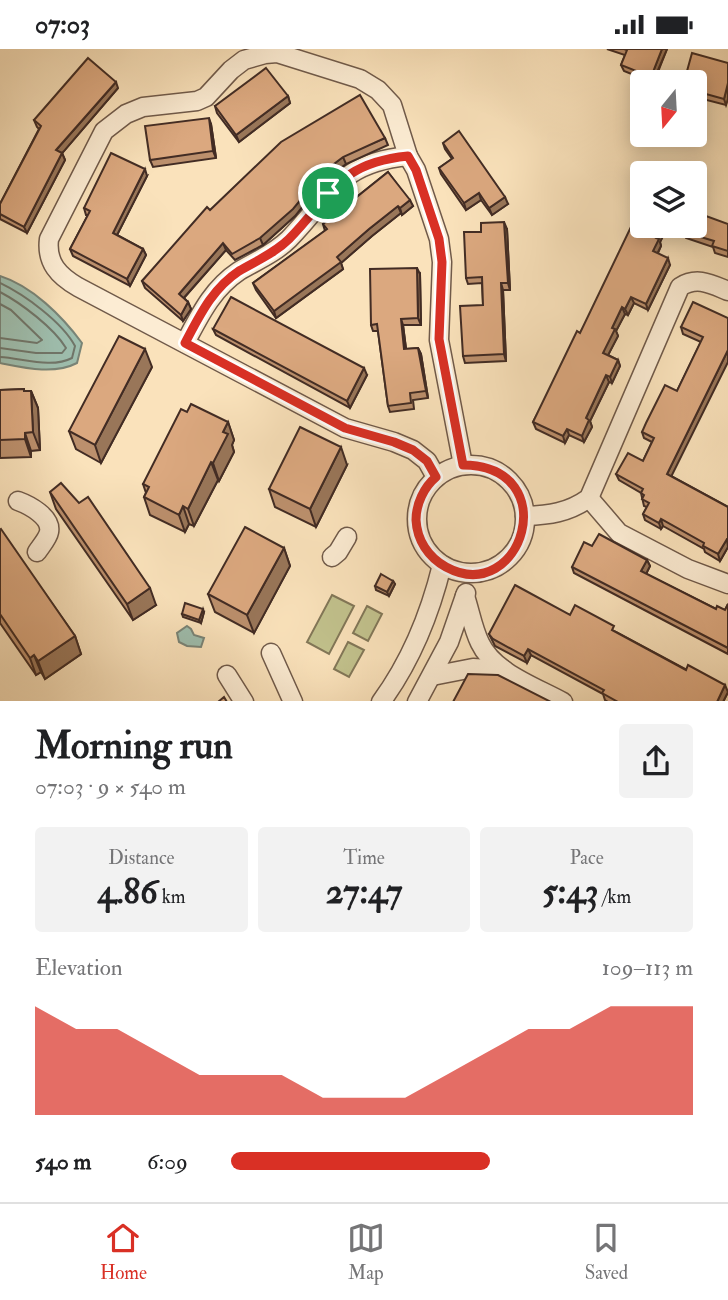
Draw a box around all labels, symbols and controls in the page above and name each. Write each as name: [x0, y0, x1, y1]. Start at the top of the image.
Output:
text: 07:03: [35, 9, 90, 41]
north arrow: [630, 70, 707, 147]
map controls: [630, 70, 707, 238]
button: layers: [630, 161, 707, 238]
pin: [298, 163, 358, 223]
icon: arrive: [309, 174, 347, 212]
text: Morning run: [35, 722, 233, 770]
button: share: [619, 724, 693, 798]
text: 07:03 · 9 × 540 m: [35, 772, 186, 801]
text: Distance: [108, 846, 175, 870]
text: Time: [343, 846, 385, 870]
text: Pace: [570, 846, 604, 870]
text: 4.86: [97, 870, 158, 914]
text: 27:47: [326, 870, 402, 914]
text: 5:43: [542, 870, 598, 914]
text: km: [158, 885, 185, 909]
text: /km: [598, 885, 631, 909]
text: Elevation: [35, 953, 123, 982]
text: 109–113 m: [602, 953, 693, 982]
text: 540 m: [35, 1147, 91, 1176]
text: 6:09: [147, 1147, 188, 1176]
tab: Home: [100, 1219, 147, 1285]
tab: Map: [347, 1219, 385, 1285]
tab: Saved: [585, 1219, 628, 1285]

